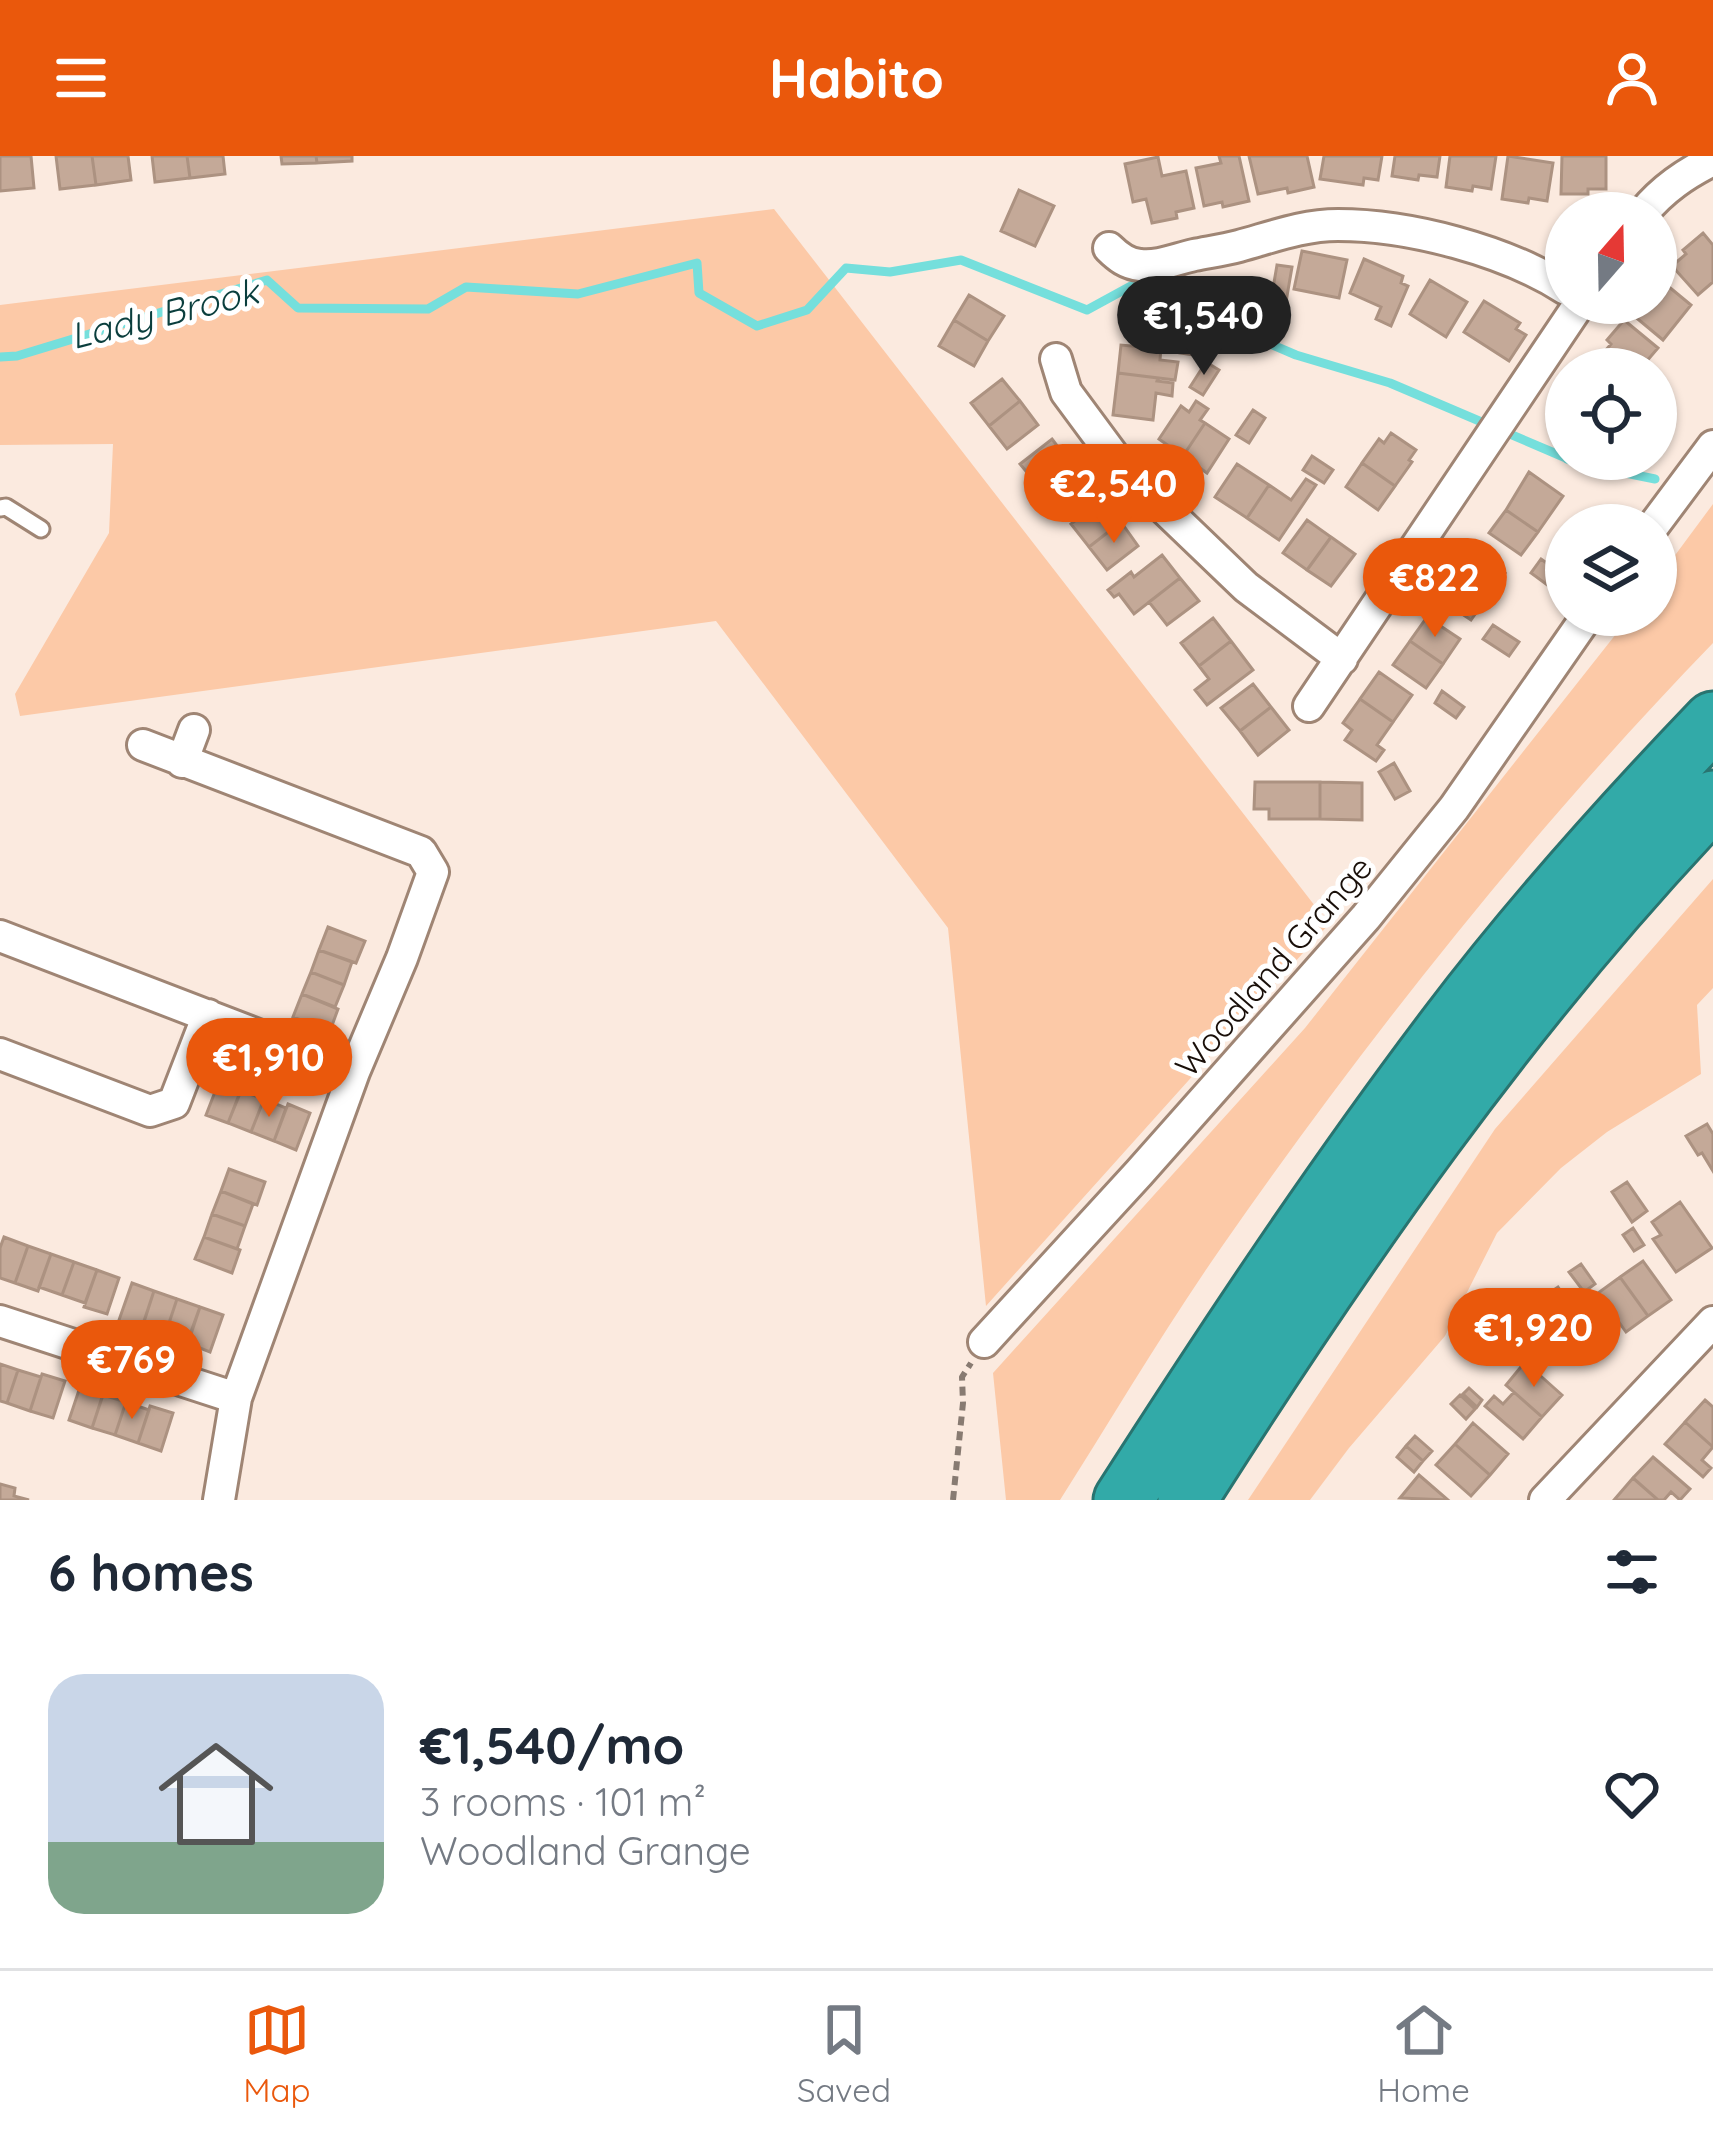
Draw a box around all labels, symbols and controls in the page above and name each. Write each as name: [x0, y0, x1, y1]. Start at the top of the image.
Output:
text: Habito: [769, 44, 944, 112]
icon: menu: [48, 45, 114, 111]
icon: person: [1599, 45, 1665, 111]
north arrow: [1545, 192, 1677, 324]
map controls: [1545, 192, 1677, 636]
water label: Lady Brook: [65, 267, 265, 358]
pin: €1,540: [1106, 276, 1302, 378]
text: €1,540: [1144, 290, 1264, 339]
button: locate: [1545, 348, 1677, 480]
pin: €2,540: [1016, 444, 1212, 546]
text: €2,540: [1051, 458, 1177, 507]
button: layers: [1545, 504, 1677, 636]
pin: €822: [1364, 538, 1506, 640]
text: €822: [1390, 552, 1480, 601]
street label: Woodland Grange: [1166, 847, 1380, 1085]
pin: €1,910: [171, 1018, 367, 1120]
text: €1,910: [213, 1032, 325, 1081]
pin: €1,920: [1436, 1288, 1632, 1390]
text: €1,920: [1475, 1302, 1593, 1351]
pin: €769: [61, 1320, 203, 1422]
text: €769: [88, 1334, 176, 1383]
icon: filters: [1599, 1539, 1665, 1605]
text: 6 homes: [48, 1540, 254, 1604]
text: €1,540/mo: [420, 1713, 684, 1777]
icon: home: [144, 1722, 288, 1866]
icon: heart: [1599, 1761, 1665, 1827]
text: 3 rooms · 101 m²: [420, 1777, 706, 1826]
text: Woodland Grange: [420, 1826, 751, 1875]
tab: Map: [243, 1997, 310, 2110]
tab: Saved: [797, 1997, 891, 2110]
tab: Home: [1377, 1997, 1470, 2110]

